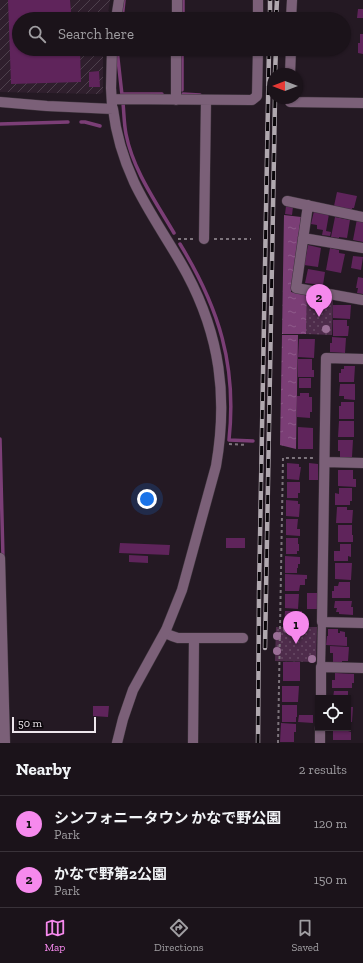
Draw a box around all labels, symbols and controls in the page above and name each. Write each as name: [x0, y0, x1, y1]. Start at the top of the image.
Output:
search box: [12, 12, 351, 56]
icon: search: [26, 23, 48, 45]
text: Search here: [58, 25, 134, 43]
north arrow: [267, 68, 303, 104]
pin: 2: [306, 284, 332, 317]
your location: [137, 489, 157, 509]
pin: 1: [283, 611, 309, 644]
map controls: [315, 695, 351, 731]
button: locate: [315, 695, 351, 731]
scale bar: [12, 715, 96, 734]
text: 50 m: [18, 717, 42, 730]
text: Nearby: [16, 759, 71, 779]
text: 2 results: [299, 762, 347, 777]
text: シンフォニータウン かなで野公園: [54, 809, 281, 827]
text: 1: [26, 816, 32, 831]
text: 120 m: [314, 816, 347, 831]
text: Park: [54, 827, 80, 842]
text: かなで野第2公園: [54, 865, 167, 883]
text: 2: [26, 872, 32, 887]
text: 150 m: [314, 872, 347, 887]
text: Park: [54, 883, 80, 898]
tab: Map: [44, 917, 66, 954]
tab: Directions: [154, 917, 204, 954]
tab: Saved: [291, 917, 319, 954]

